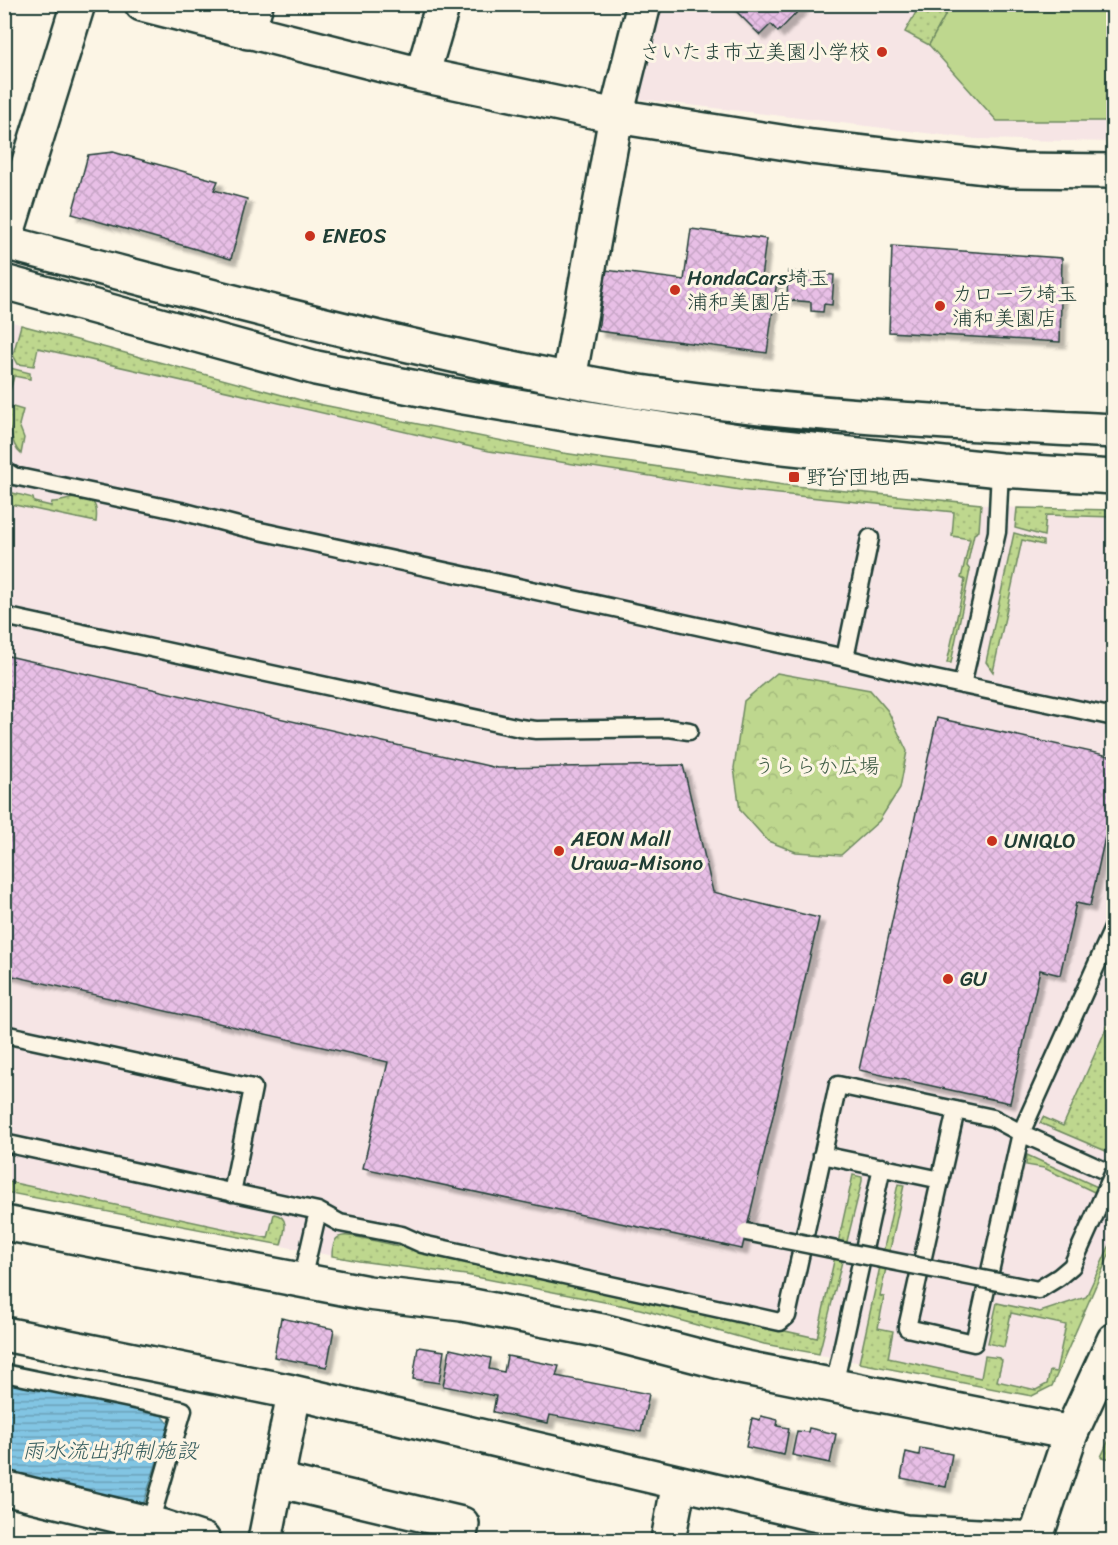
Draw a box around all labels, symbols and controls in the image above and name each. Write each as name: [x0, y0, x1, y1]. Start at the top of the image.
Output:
place label: さいたま市立美園小学校: [640, 33, 870, 71]
marker: さいたま市立美園小学校: [875, 45, 889, 59]
place label: ENEOS: [322, 217, 387, 255]
marker: ENEOS: [303, 229, 317, 243]
place label: HondaCars埼玉 浦和美園店: [687, 259, 829, 321]
place label: カローラ埼玉 浦和美園店: [952, 275, 1078, 337]
marker: HondaCars埼玉 浦和美園店: [668, 283, 682, 297]
marker: カローラ埼玉 浦和美園店: [933, 299, 947, 313]
place label: 野台団地西: [806, 458, 911, 496]
marker: 野台団地西: [787, 470, 801, 484]
park label: うららか広場: [754, 747, 880, 785]
place label: AEON Mall Urawa-Misono: [570, 820, 703, 882]
place label: UNIQLO: [1004, 822, 1076, 860]
marker: UNIQLO: [985, 834, 999, 848]
marker: AEON Mall Urawa-Misono: [552, 844, 566, 858]
place label: GU: [960, 960, 988, 998]
marker: GU: [941, 972, 955, 986]
water label: 雨水流出抑制施設: [22, 1431, 200, 1470]

